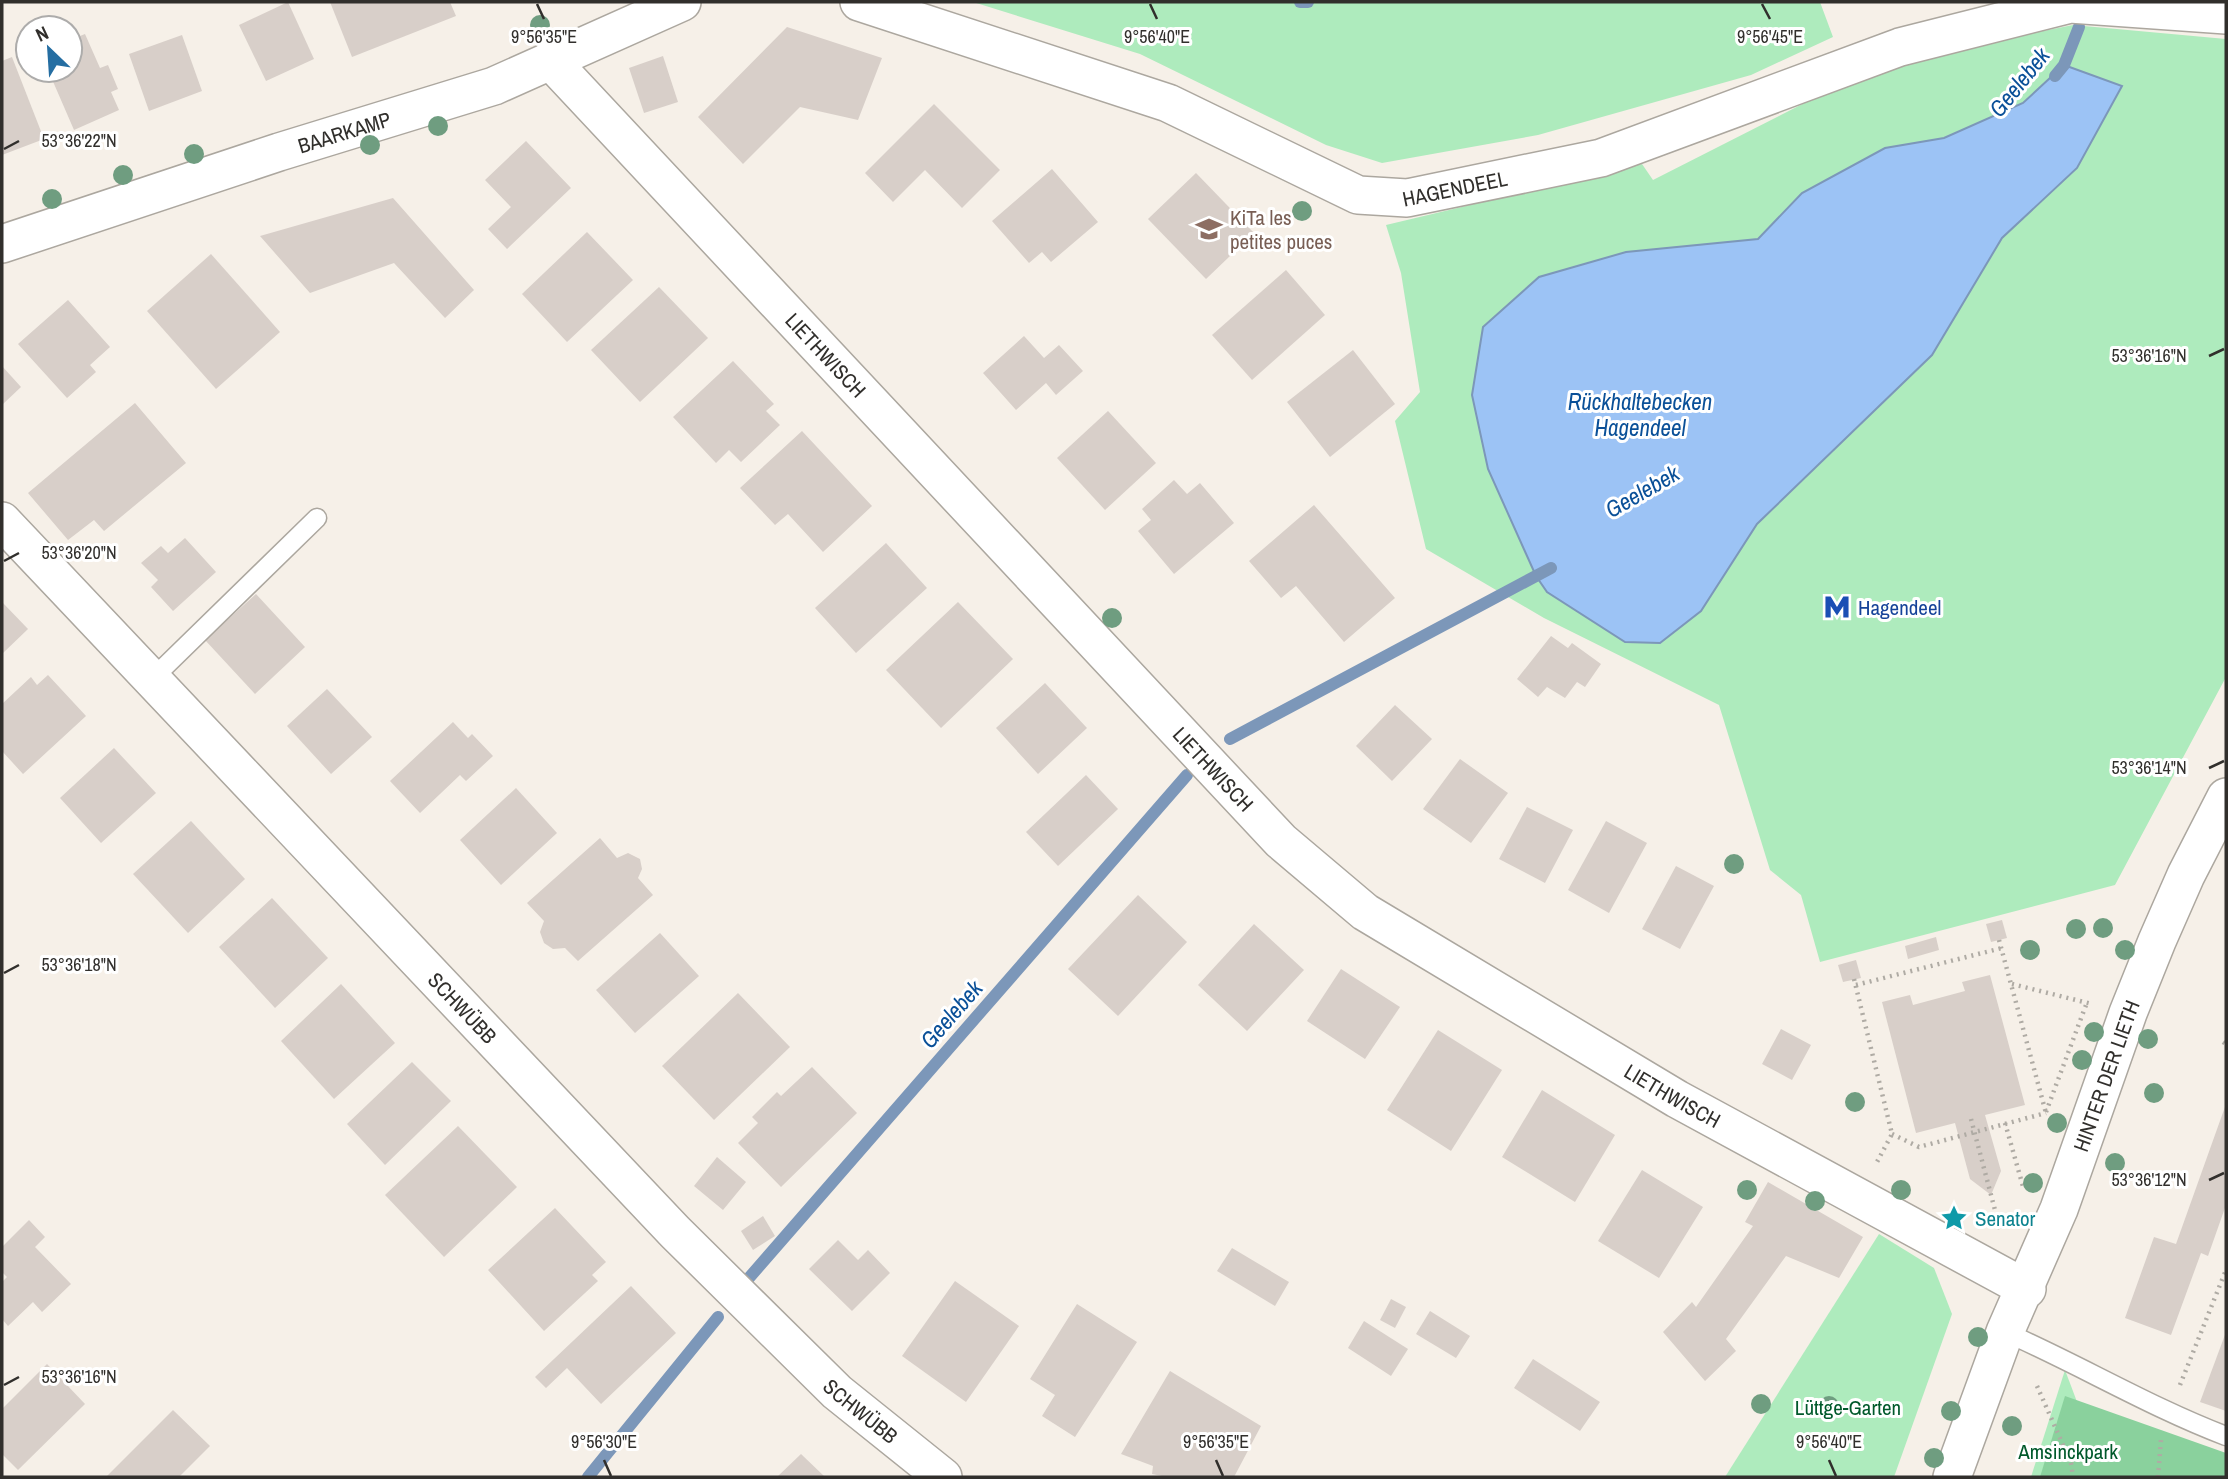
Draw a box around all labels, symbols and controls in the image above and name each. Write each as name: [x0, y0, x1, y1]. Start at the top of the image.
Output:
north arrow: [14, 14, 84, 84]
text: N: [31, 19, 52, 48]
text: 9°56'35"E: [511, 24, 577, 49]
text: 9°56'40"E: [1124, 24, 1190, 49]
text: 9°56'45"E: [1737, 24, 1803, 49]
water label: Geelebek: [1982, 40, 2057, 123]
street label: BAARKAMP: [294, 104, 394, 160]
text: 53°36'22"N: [41, 128, 117, 153]
street label: HAGENDEEL: [1400, 163, 1510, 213]
place label: KiTa les petites puces: [1230, 203, 1332, 256]
school or university icon: KiTa les petites puces: [1194, 214, 1224, 244]
street label: LIETHWISCH: [779, 306, 873, 404]
text: 53°36'16"N: [2111, 343, 2187, 368]
water label: Rückhaltebecken Hagendeel: [1568, 386, 1712, 443]
water label: Geelebek: [1599, 457, 1686, 525]
text: 53°36'20"N: [41, 540, 117, 565]
metro station icon: Hagendeel: [1822, 592, 1852, 622]
place label: Hagendeel: [1858, 593, 1941, 622]
street label: LIETHWISCH: [1167, 720, 1260, 818]
text: 53°36'14"N: [2111, 755, 2187, 780]
text: 53°36'18"N: [41, 952, 117, 977]
street label: SCHWÜBB: [422, 966, 503, 1050]
water label: Geelebek: [913, 972, 990, 1055]
street label: HINTER DER LIETH: [2066, 996, 2146, 1156]
street label: LIETHWISCH: [1619, 1056, 1726, 1134]
text: 53°36'12"N: [2111, 1167, 2187, 1192]
place icon: Senator: [1939, 1203, 1969, 1233]
place label: Senator: [1975, 1204, 2036, 1233]
text: 53°36'16"N: [41, 1364, 117, 1389]
street label: SCHWÜBB: [817, 1372, 904, 1450]
park label: Lüttge-Garten: [1795, 1393, 1901, 1422]
text: 9°56'30"E: [571, 1429, 637, 1454]
text: 9°56'35"E: [1183, 1429, 1249, 1454]
text: 9°56'40"E: [1796, 1429, 1862, 1454]
park label: Amsinckpark: [2017, 1437, 2118, 1466]

